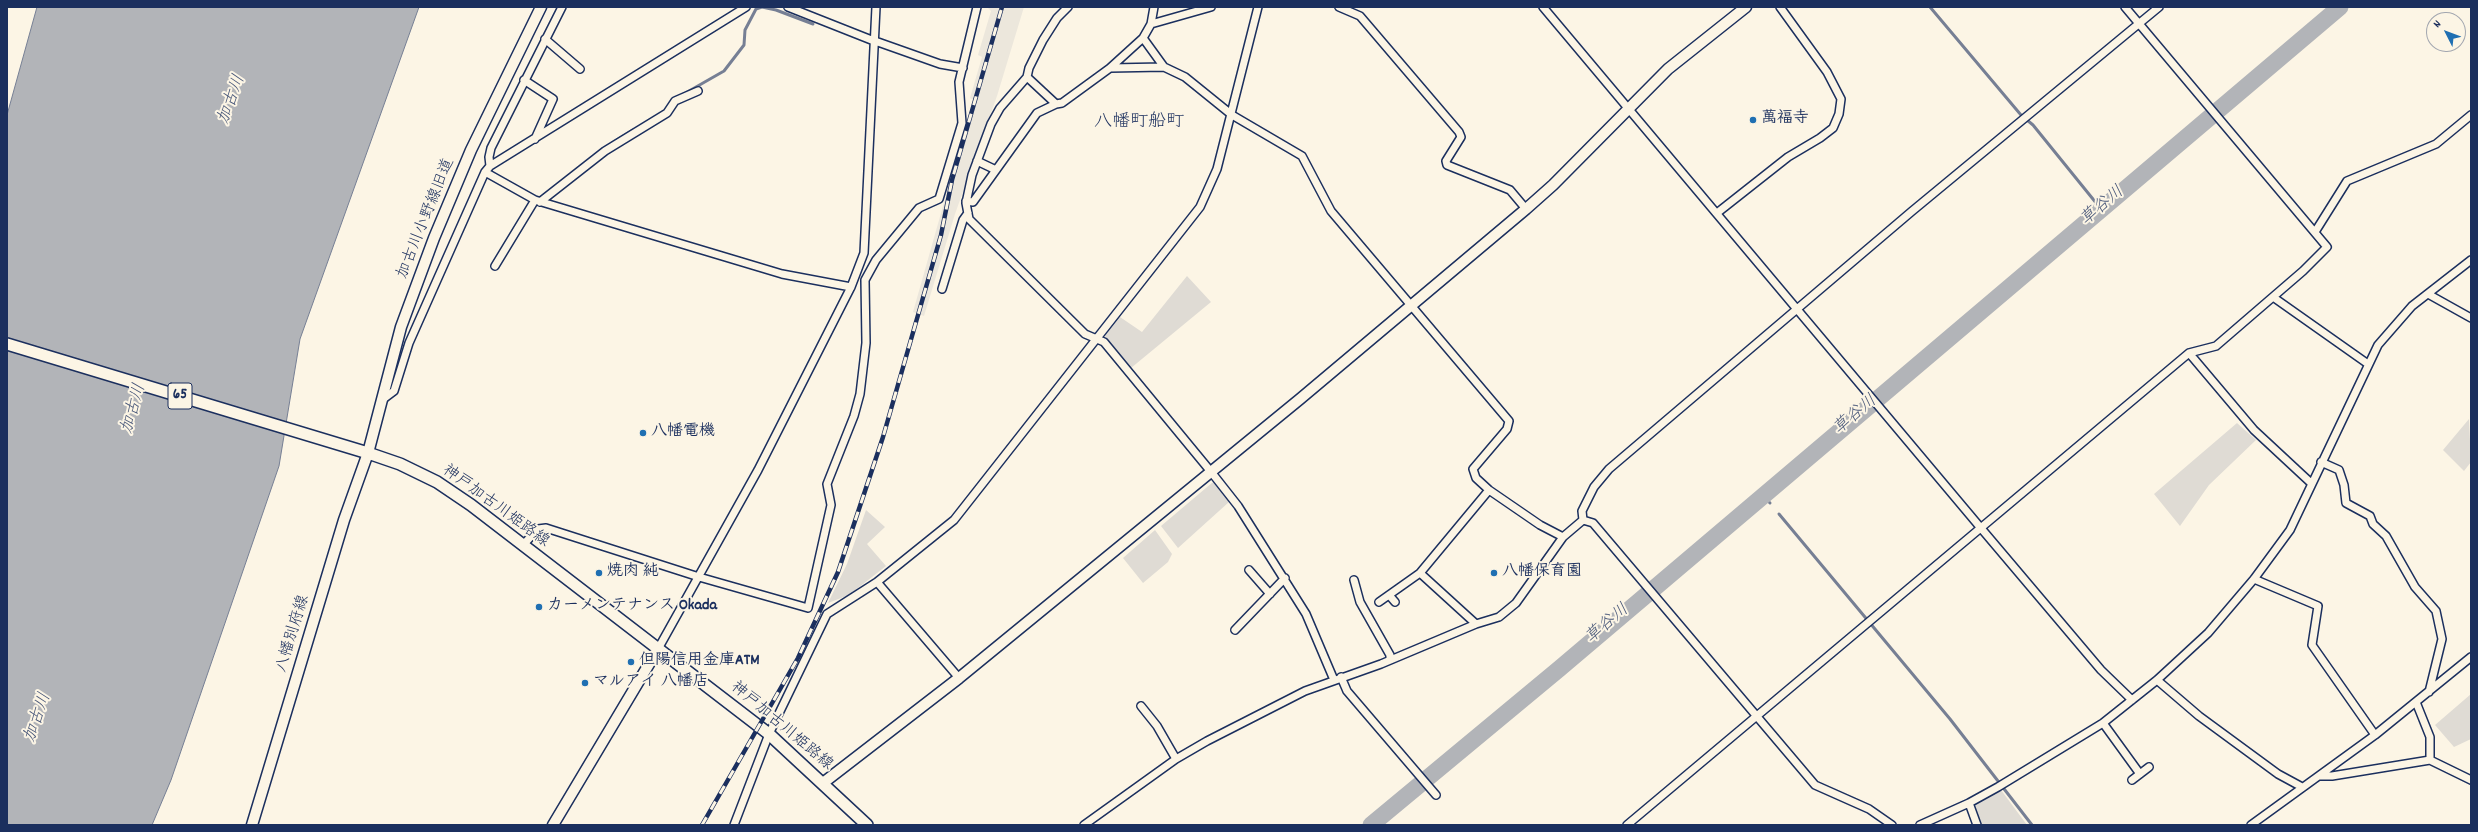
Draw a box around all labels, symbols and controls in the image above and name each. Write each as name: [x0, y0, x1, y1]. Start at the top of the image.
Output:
north arrow: [2426, 12, 2466, 52]
text: N: [2430, 17, 2446, 32]
water label: 加古川: [215, 73, 251, 127]
place label: 萬福寺: [1761, 110, 1809, 130]
district label: 八幡町船町: [1094, 113, 1184, 135]
marker: 萬福寺: [1748, 115, 1758, 125]
street label: 加古川小野線旧道: [394, 156, 460, 282]
water label: 草谷川: [2077, 183, 2129, 231]
water label: 加古川: [118, 382, 152, 436]
road number: 65: [168, 383, 192, 409]
water label: 草谷川: [1830, 392, 1882, 440]
place label: 八幡電機: [651, 423, 715, 443]
marker: 八幡電機: [638, 428, 648, 438]
street label: 神戸加古川姫路線: [438, 462, 552, 552]
place label: 焼肉 純: [607, 563, 659, 583]
place label: 八幡保育園: [1502, 563, 1582, 583]
marker: 焼肉 純: [594, 568, 604, 578]
marker: 八幡保育園: [1489, 568, 1499, 578]
street label: 八幡別府線: [273, 593, 315, 675]
place label: カーメンテナンス Okada: [547, 597, 717, 617]
water label: 草谷川: [1582, 601, 1634, 649]
marker: カーメンテナンス Okada: [534, 602, 544, 612]
place label: 但陽信用金庫ATM: [639, 652, 760, 672]
marker: 但陽信用金庫ATM: [626, 657, 636, 667]
place label: マルアイ 八幡店: [593, 673, 709, 693]
marker: マルアイ 八幡店: [580, 678, 590, 688]
street label: 神戸加古川姫路線: [726, 679, 836, 775]
water label: 加古川: [21, 691, 57, 745]

